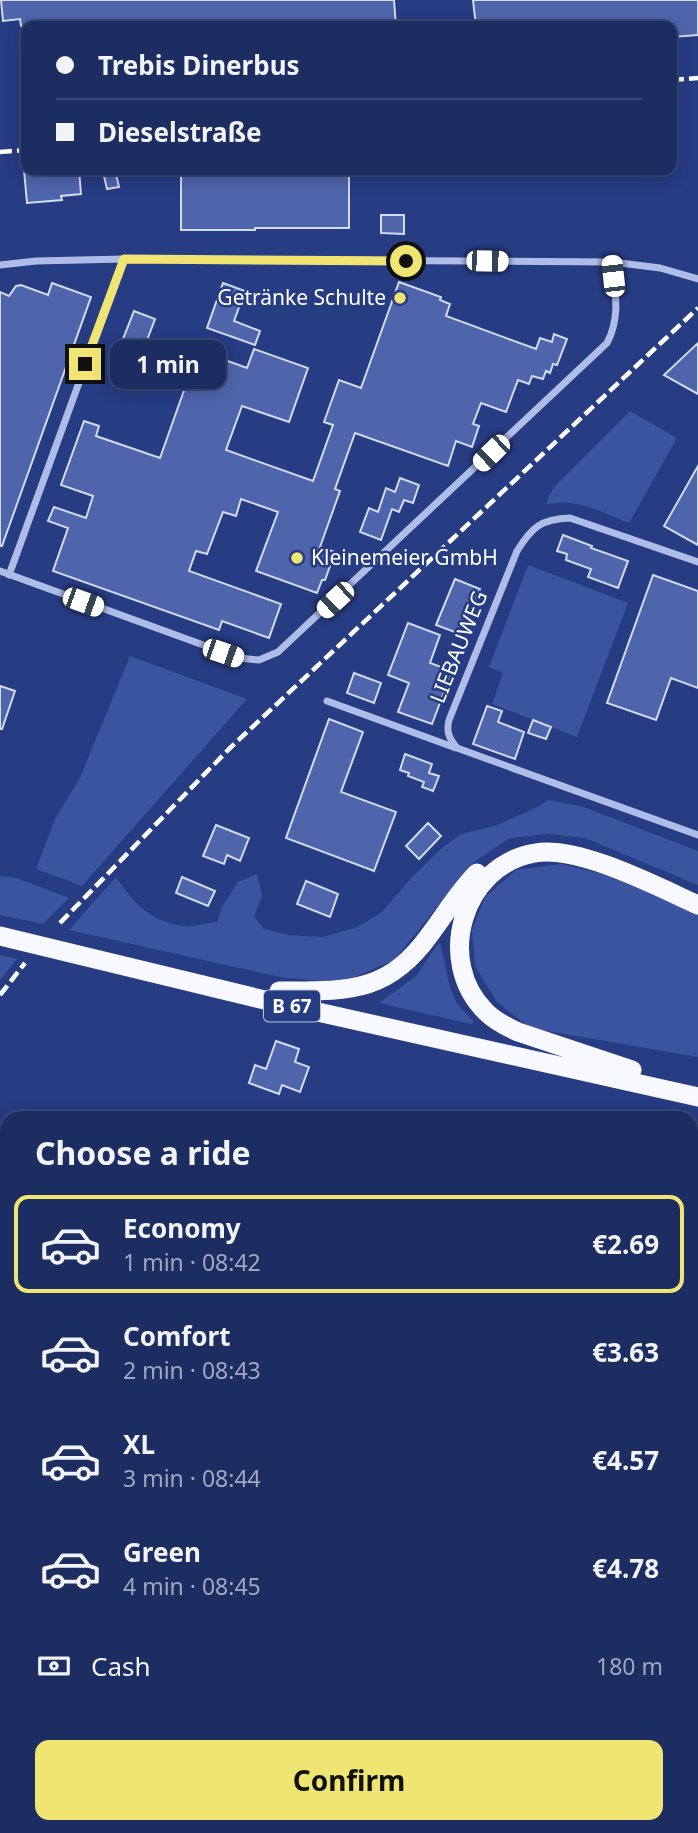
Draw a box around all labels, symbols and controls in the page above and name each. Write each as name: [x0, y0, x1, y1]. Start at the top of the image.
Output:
text: Trebis Dinerbus: [98, 47, 300, 83]
text: Dieselstraße: [98, 114, 262, 150]
route start: [390, 245, 422, 277]
car: [466, 250, 509, 272]
car: [601, 254, 626, 298]
place label: Getränke Schulte: [217, 283, 386, 311]
marker: Getränke Schulte: [392, 290, 408, 306]
callout: 1 min: [110, 340, 225, 388]
route end: [69, 348, 101, 380]
text: 1 min: [136, 348, 200, 380]
car: [469, 431, 514, 475]
place label: Kleinemeier GmbH: [311, 543, 498, 571]
marker: Kleinemeier GmbH: [289, 550, 305, 566]
car: [313, 578, 358, 622]
car: [60, 585, 107, 619]
street label: LIEBAUWEG: [423, 586, 493, 707]
car: [200, 636, 247, 670]
road number: B 67: [264, 990, 320, 1022]
text: Choose a ride: [35, 1131, 251, 1174]
text: Economy: [123, 1210, 241, 1246]
icon: car: [39, 1213, 102, 1276]
text: €2.69: [592, 1226, 659, 1262]
text: 1 min · 08:42: [123, 1246, 261, 1278]
text: Comfort: [123, 1318, 231, 1354]
icon: car: [39, 1321, 102, 1384]
text: €3.63: [592, 1334, 659, 1370]
text: 2 min · 08:43: [123, 1354, 261, 1386]
text: XL: [123, 1426, 155, 1462]
icon: car: [39, 1429, 102, 1492]
text: €4.57: [592, 1442, 659, 1478]
text: 3 min · 08:44: [123, 1462, 261, 1494]
text: Green: [123, 1534, 201, 1570]
icon: car: [39, 1537, 102, 1600]
text: €4.78: [592, 1550, 659, 1586]
text: 4 min · 08:45: [123, 1570, 261, 1602]
icon: cash: [35, 1647, 73, 1685]
text: Cash: [91, 1648, 151, 1684]
text: 180 m: [596, 1650, 663, 1682]
button: Confirm: [35, 1740, 663, 1820]

